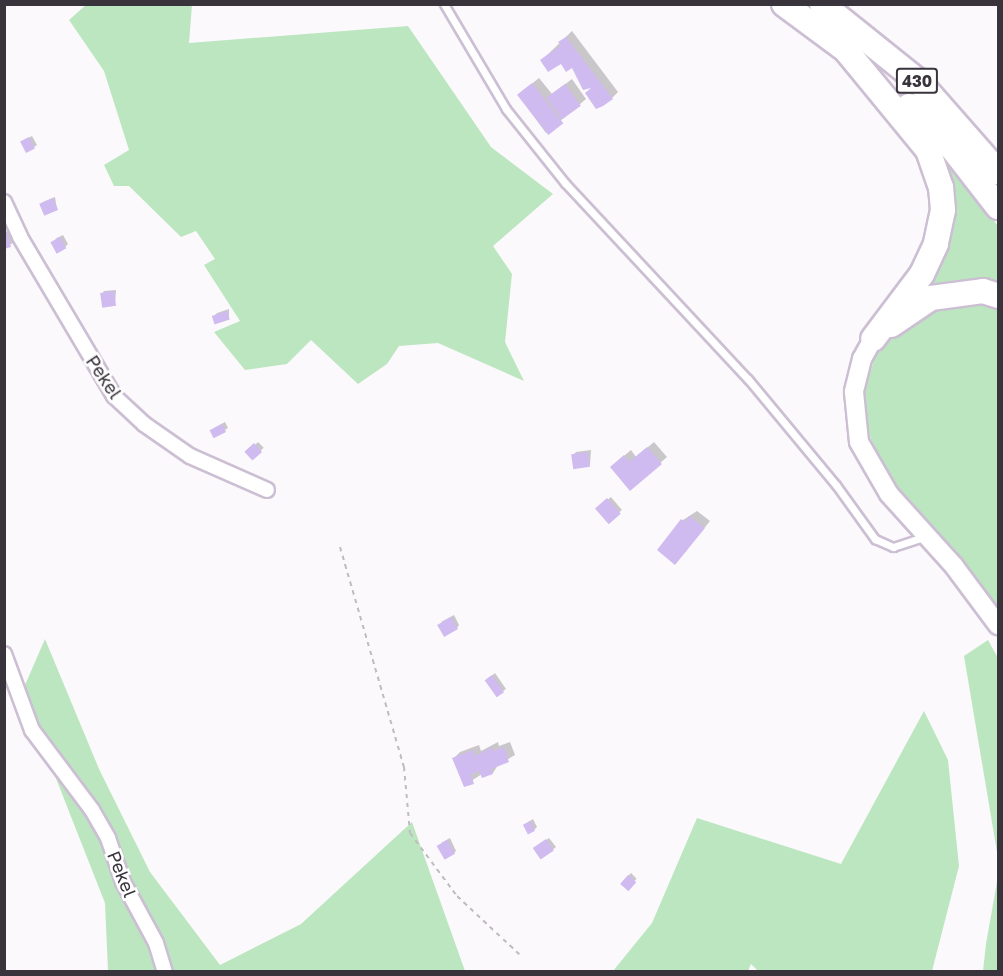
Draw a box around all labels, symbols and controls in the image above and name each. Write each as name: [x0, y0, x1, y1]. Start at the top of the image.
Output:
road number: 430: [894, 68, 940, 94]
street label: Pekel: [82, 351, 126, 403]
street label: Pekel: [103, 848, 141, 900]

